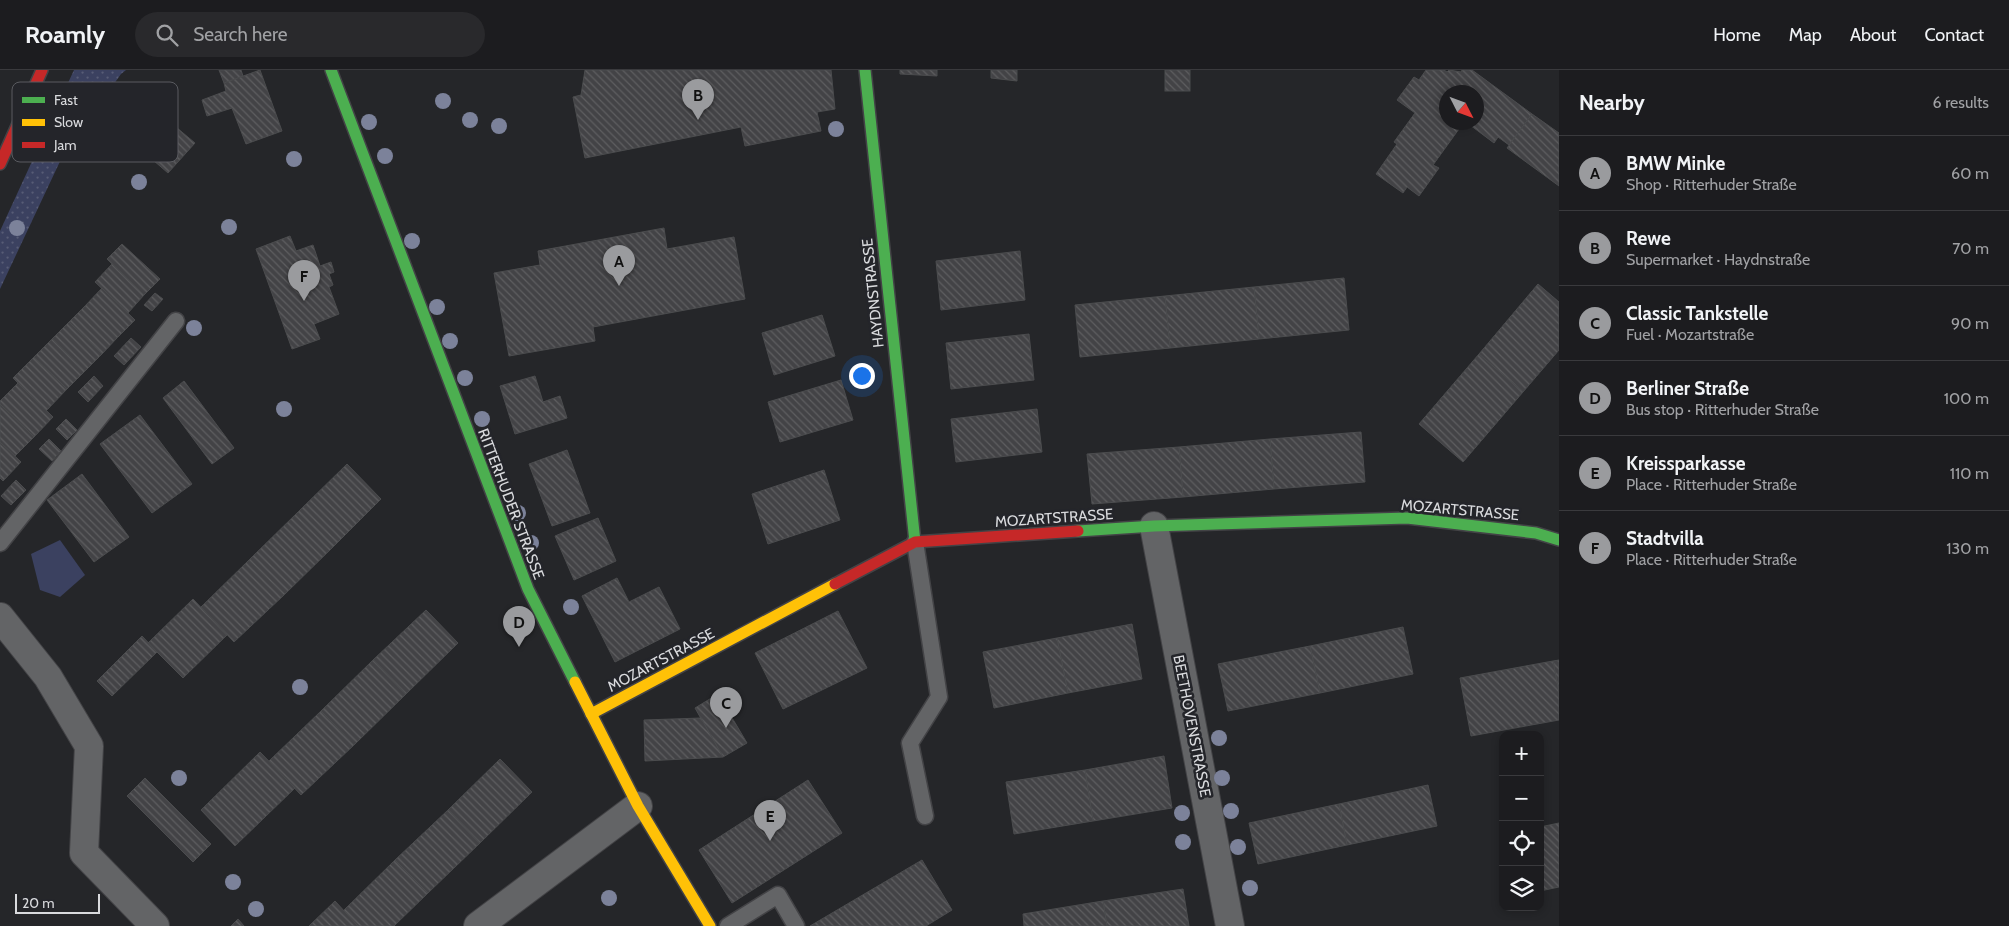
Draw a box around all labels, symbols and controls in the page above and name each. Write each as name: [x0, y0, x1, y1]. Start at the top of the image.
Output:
search box: [135, 12, 485, 57]
text: Roamly: [25, 20, 105, 49]
icon: search: [153, 21, 181, 49]
text: Search here: [193, 23, 288, 46]
text: Home: [1713, 24, 1761, 46]
text: Map: [1789, 24, 1822, 46]
text: About: [1850, 24, 1896, 46]
text: Contact: [1924, 24, 1984, 46]
pin: B: [682, 79, 714, 120]
legend: [12, 82, 178, 162]
north arrow: [1439, 85, 1484, 130]
text: Nearby: [1579, 90, 1645, 115]
text: Fast: [54, 91, 78, 109]
text: 6 results: [1933, 93, 1989, 112]
text: Slow: [54, 113, 83, 131]
text: Jam: [53, 136, 76, 154]
text: BMW Minke: [1626, 152, 1725, 175]
text: A: [1590, 164, 1600, 183]
text: 60 m: [1951, 164, 1989, 183]
text: Shop · Ritterhuder Straße: [1626, 175, 1797, 194]
text: Rewe: [1626, 227, 1671, 250]
street label: HAYDNSTRASSE: [858, 238, 888, 348]
text: B: [1590, 239, 1600, 258]
text: 70 m: [1952, 239, 1989, 258]
pin: A: [603, 245, 635, 286]
text: Supermarket · Haydnstraße: [1626, 250, 1810, 269]
pin: F: [288, 260, 320, 301]
text: Classic Tankstelle: [1626, 302, 1768, 325]
text: C: [1590, 314, 1600, 333]
text: 90 m: [1951, 314, 1989, 333]
text: Fuel · Mozartstraße: [1626, 325, 1754, 344]
your location: [849, 363, 875, 389]
text: Berliner Straße: [1626, 377, 1749, 400]
text: D: [1589, 389, 1601, 408]
text: 100 m: [1944, 389, 1989, 408]
text: Bus stop · Ritterhuder Straße: [1626, 400, 1819, 419]
street label: RITTERHUDER STRASSE: [474, 426, 548, 582]
text: Kreissparkasse: [1626, 452, 1745, 475]
text: E: [1590, 464, 1600, 483]
text: 110 m: [1950, 464, 1989, 483]
text: Place · Ritterhuder Straße: [1626, 475, 1797, 494]
street label: MOZARTSTRASSE: [1400, 496, 1520, 524]
street label: MOZARTSTRASSE: [994, 505, 1114, 531]
text: Stadtvilla: [1626, 527, 1704, 550]
text: F: [1591, 539, 1599, 558]
text: 130 m: [1946, 539, 1989, 558]
text: Place · Ritterhuder Straße: [1626, 550, 1797, 569]
pin: D: [503, 606, 535, 647]
street label: MOZARTSTRASSE: [604, 624, 718, 696]
street label: BEETHOVENSTRASSE: [1169, 653, 1215, 799]
pin: C: [710, 687, 742, 728]
map controls: [1499, 731, 1544, 911]
button: +: [1499, 731, 1544, 776]
button: −: [1499, 776, 1544, 821]
pin: E: [754, 800, 786, 841]
button: locate: [1499, 821, 1544, 866]
button: layers: [1499, 866, 1544, 911]
scale bar: [15, 891, 100, 914]
text: 20 m: [22, 894, 55, 912]

